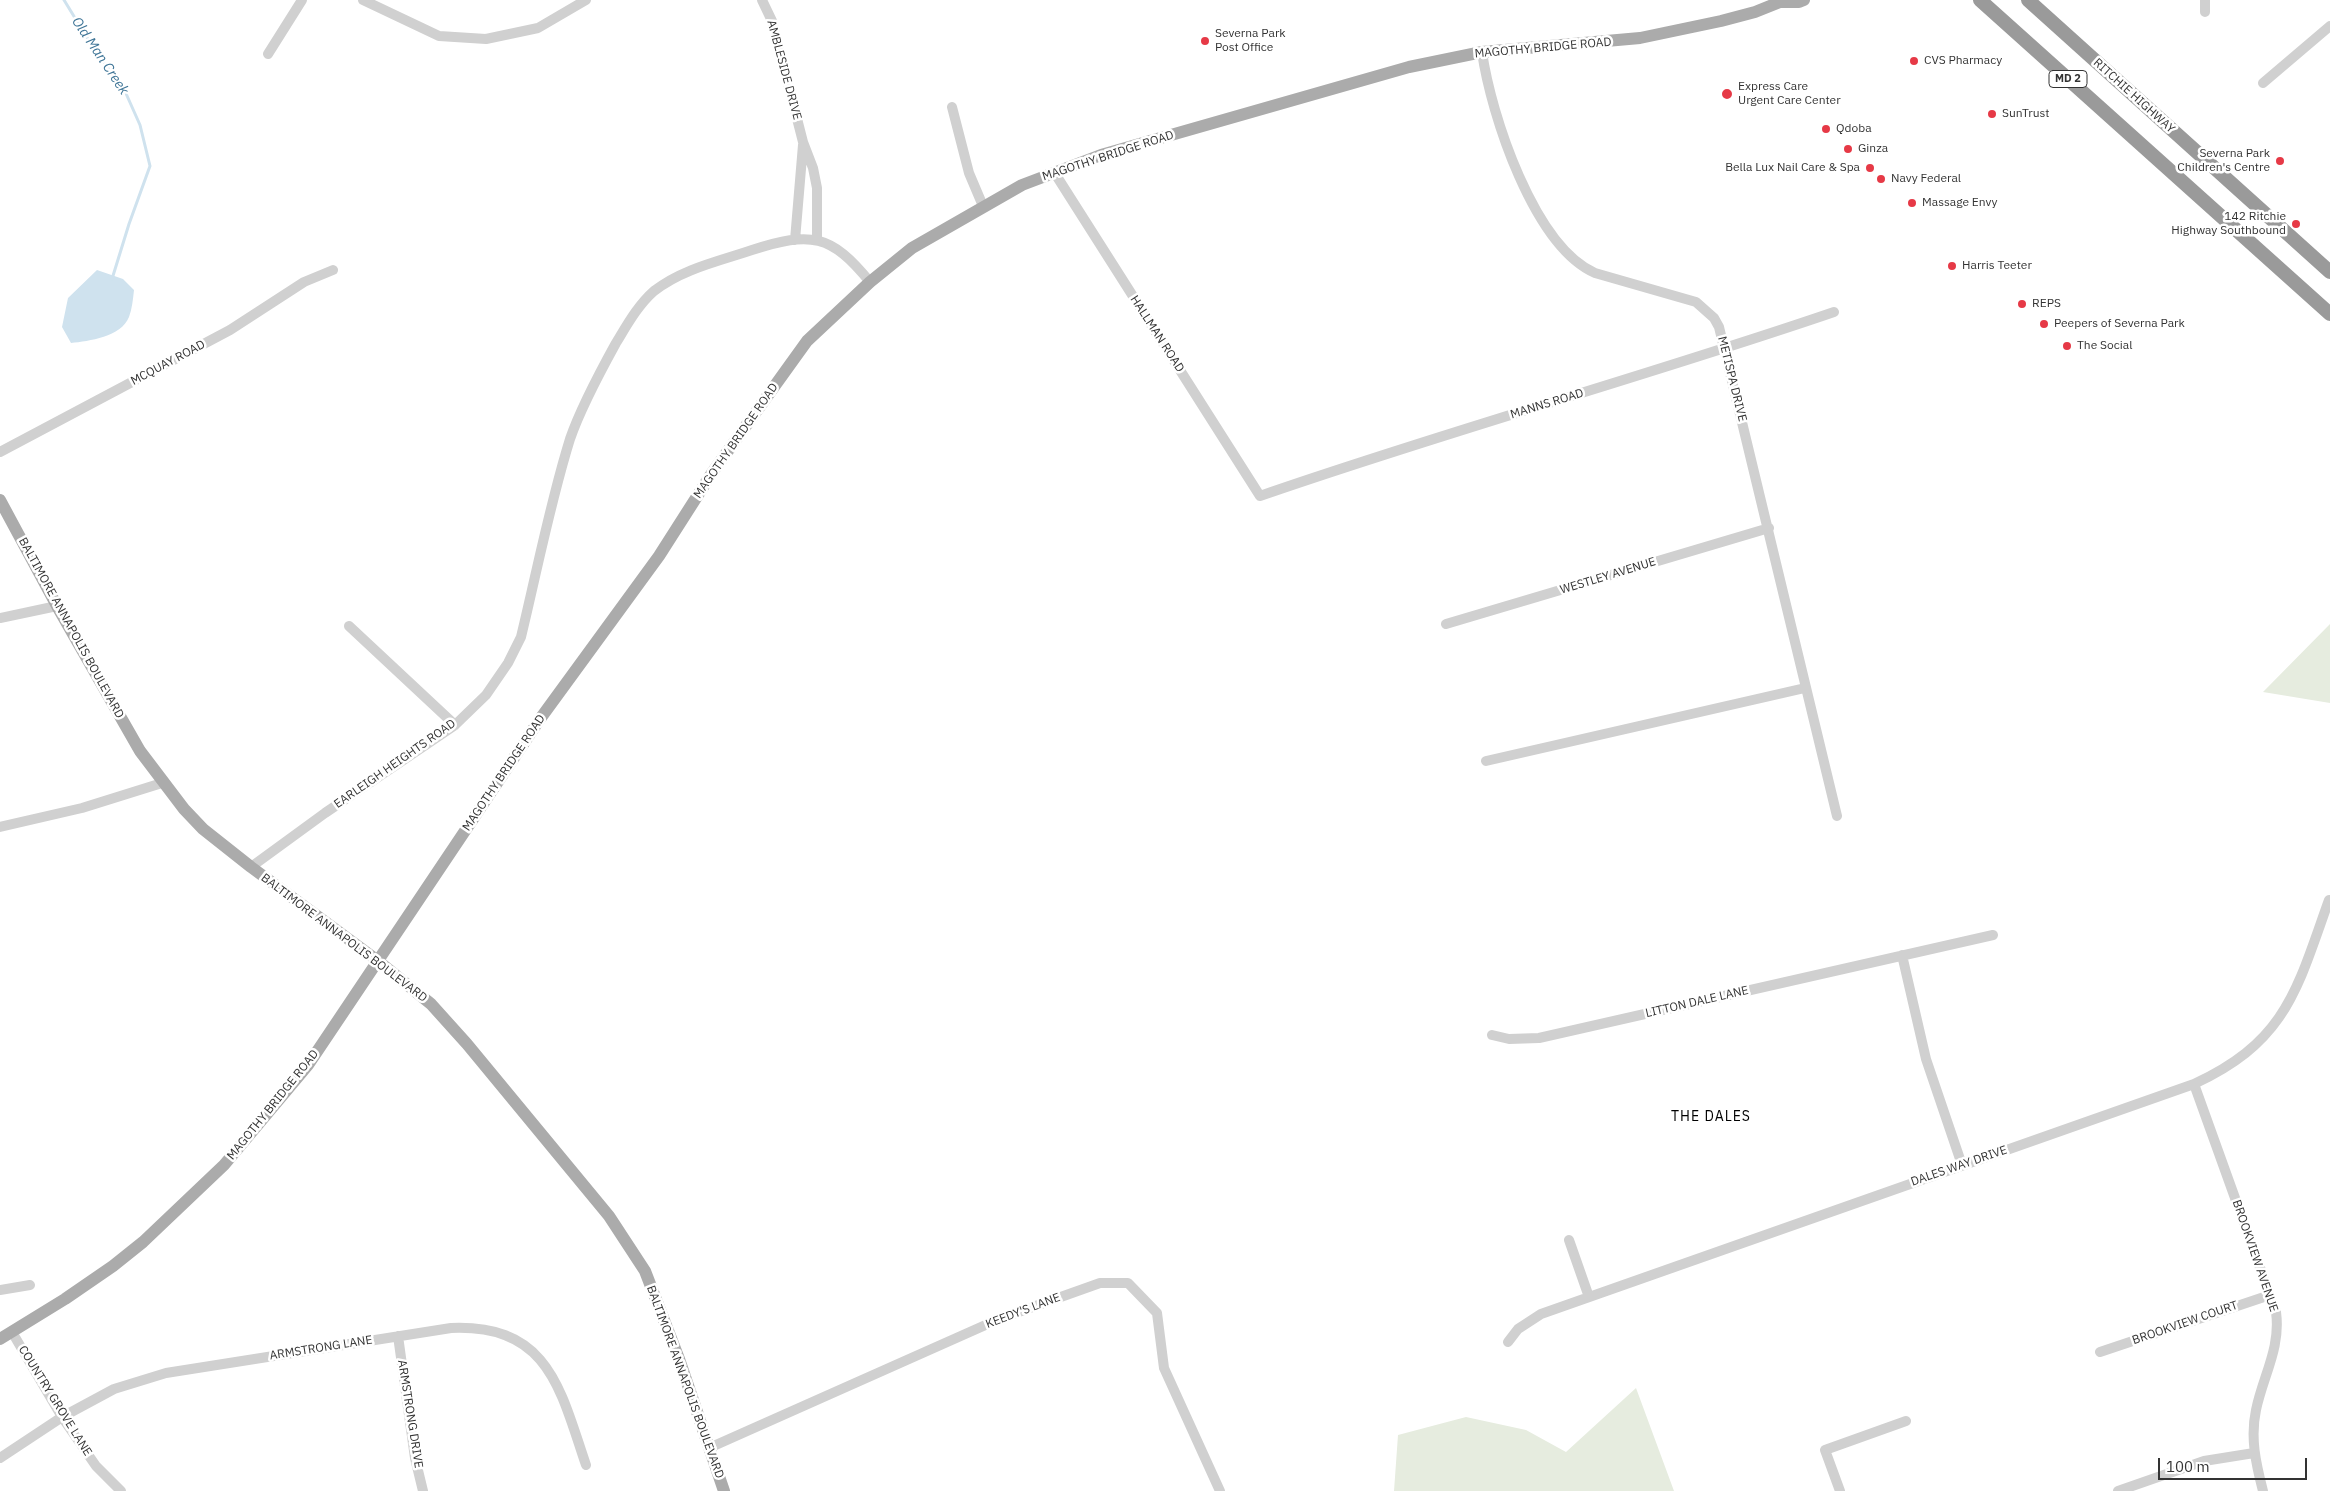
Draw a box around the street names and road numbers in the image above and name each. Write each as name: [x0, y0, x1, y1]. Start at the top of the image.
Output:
street label: AMBLESIDE DRIVE: [764, 19, 804, 121]
street label: MAGOTHY BRIDGE ROAD: [1474, 35, 1612, 61]
street label: RITCHIE HIGHWAY: [2090, 56, 2178, 136]
road number: MD 2: [2049, 70, 2087, 88]
street label: MAGOTHY BRIDGE ROAD: [1040, 128, 1176, 184]
street label: HALLMAN ROAD: [1127, 293, 1187, 375]
street label: METISPA DRIVE: [1714, 335, 1750, 423]
street label: MCQUAY ROAD: [128, 337, 208, 389]
street label: MAGOTHY BRIDGE ROAD: [691, 381, 781, 501]
street label: MANNS ROAD: [1509, 386, 1585, 422]
street label: BALTIMORE ANNAPOLIS BOULEVARD: [15, 535, 127, 721]
street label: WESTLEY AVENUE: [1558, 555, 1658, 597]
street label: MAGOTHY BRIDGE ROAD: [460, 712, 548, 834]
street label: EARLEIGH HEIGHTS ROAD: [331, 716, 459, 812]
street label: BALTIMORE ANNAPOLIS BOULEVARD: [258, 871, 430, 1005]
street label: LITTON DALE LANE: [1644, 983, 1750, 1021]
street label: MAGOTHY BRIDGE ROAD: [224, 1047, 322, 1163]
street label: DALES WAY DRIVE: [1909, 1143, 2009, 1189]
street label: BROOKVIEW AVENUE: [2229, 1198, 2281, 1314]
street label: BALTIMORE ANNAPOLIS BOULEVARD: [643, 1284, 727, 1480]
street label: KEEDY'S LANE: [984, 1290, 1062, 1332]
street label: BROOKVIEW COURT: [2130, 1298, 2240, 1348]
street label: ARMSTRONG LANE: [269, 1333, 373, 1363]
street label: COUNTRY GROVE LANE: [15, 1343, 95, 1459]
street label: ARMSTRONG DRIVE: [394, 1359, 426, 1469]

